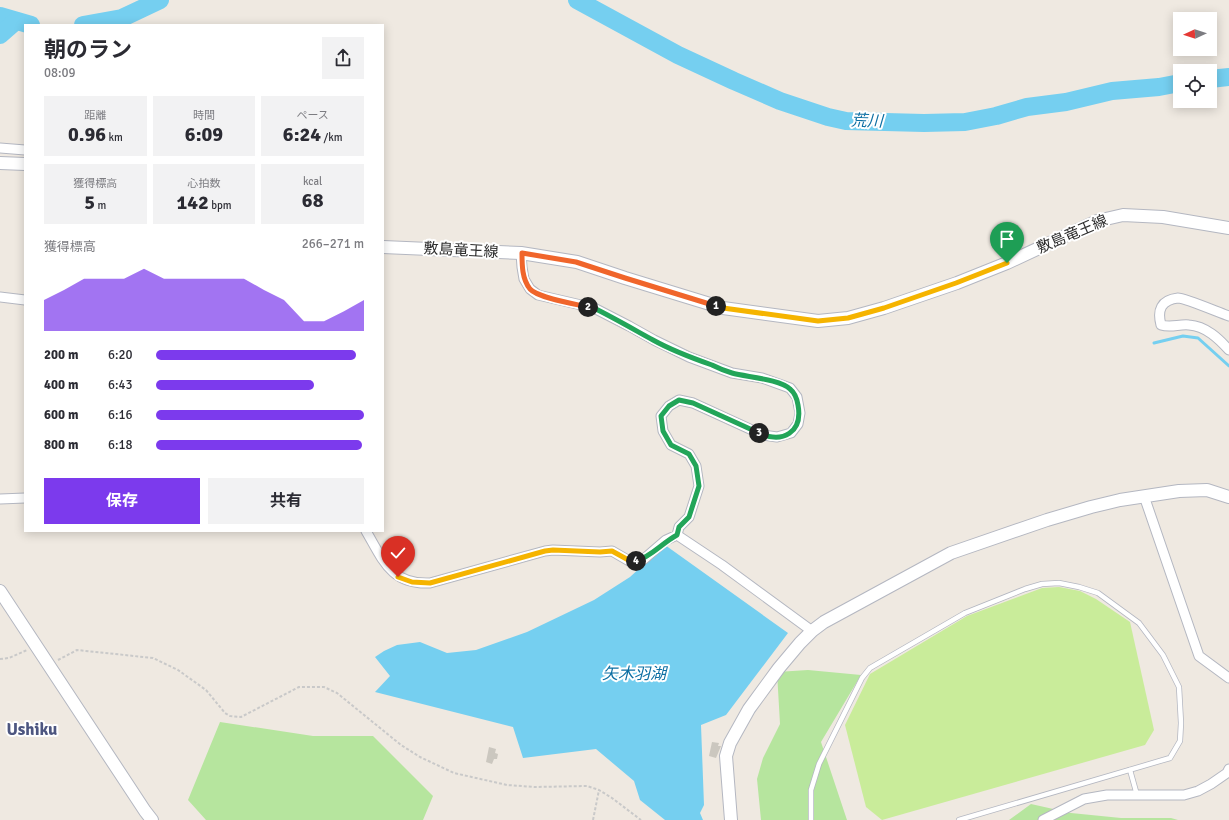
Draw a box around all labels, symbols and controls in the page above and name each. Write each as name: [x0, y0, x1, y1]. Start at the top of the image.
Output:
north arrow: [1173, 12, 1217, 56]
map controls: [1173, 12, 1217, 108]
text: 朝のラン: [44, 36, 132, 63]
button: share: [322, 37, 364, 79]
button: locate: [1173, 64, 1217, 108]
text: 08:09: [44, 65, 76, 81]
text: 距離: [84, 109, 106, 122]
text: 時間: [193, 109, 215, 122]
text: ペース: [296, 109, 329, 122]
water label: 荒川: [851, 110, 885, 132]
text: 0.96: [68, 122, 106, 147]
text: 6:09: [185, 122, 223, 147]
text: 6:24: [283, 122, 321, 147]
text: km: [106, 131, 123, 144]
text: /km: [321, 131, 342, 144]
text: kcal: [303, 175, 322, 188]
text: 獲得標高: [73, 177, 117, 190]
text: 心拍数: [187, 177, 220, 190]
text: 68: [302, 188, 323, 213]
text: 5: [84, 190, 95, 215]
text: 142: [176, 190, 209, 215]
text: m: [95, 199, 106, 212]
text: bpm: [209, 199, 232, 212]
street label: 敷島竜王線: [1034, 211, 1110, 257]
pin: [990, 222, 1024, 263]
icon: arrive: [996, 228, 1018, 250]
text: 266–271 m: [302, 236, 364, 252]
text: 獲得標高: [44, 239, 96, 255]
street label: 敷島竜王線: [423, 239, 499, 261]
pin: 1: [706, 296, 726, 316]
pin: 2: [578, 297, 598, 317]
text: 1: [713, 299, 719, 312]
text: 2: [585, 300, 591, 313]
text: 200 m: [44, 347, 78, 363]
text: 6:20: [108, 347, 133, 363]
text: 400 m: [44, 377, 78, 393]
text: 6:43: [108, 377, 133, 393]
text: 600 m: [44, 407, 78, 423]
text: 6:16: [108, 407, 133, 423]
pin: 3: [749, 423, 769, 443]
text: 3: [756, 426, 762, 439]
text: 800 m: [44, 437, 78, 453]
text: 6:18: [108, 437, 133, 453]
button: 保存: [44, 478, 200, 524]
button: 共有: [208, 478, 364, 524]
pin: [381, 536, 415, 577]
icon: check: [387, 542, 409, 564]
pin: 4: [626, 551, 646, 571]
text: 4: [633, 554, 639, 567]
water label: 矢木羽湖: [602, 664, 669, 684]
district label: Ushiku: [7, 719, 57, 740]

